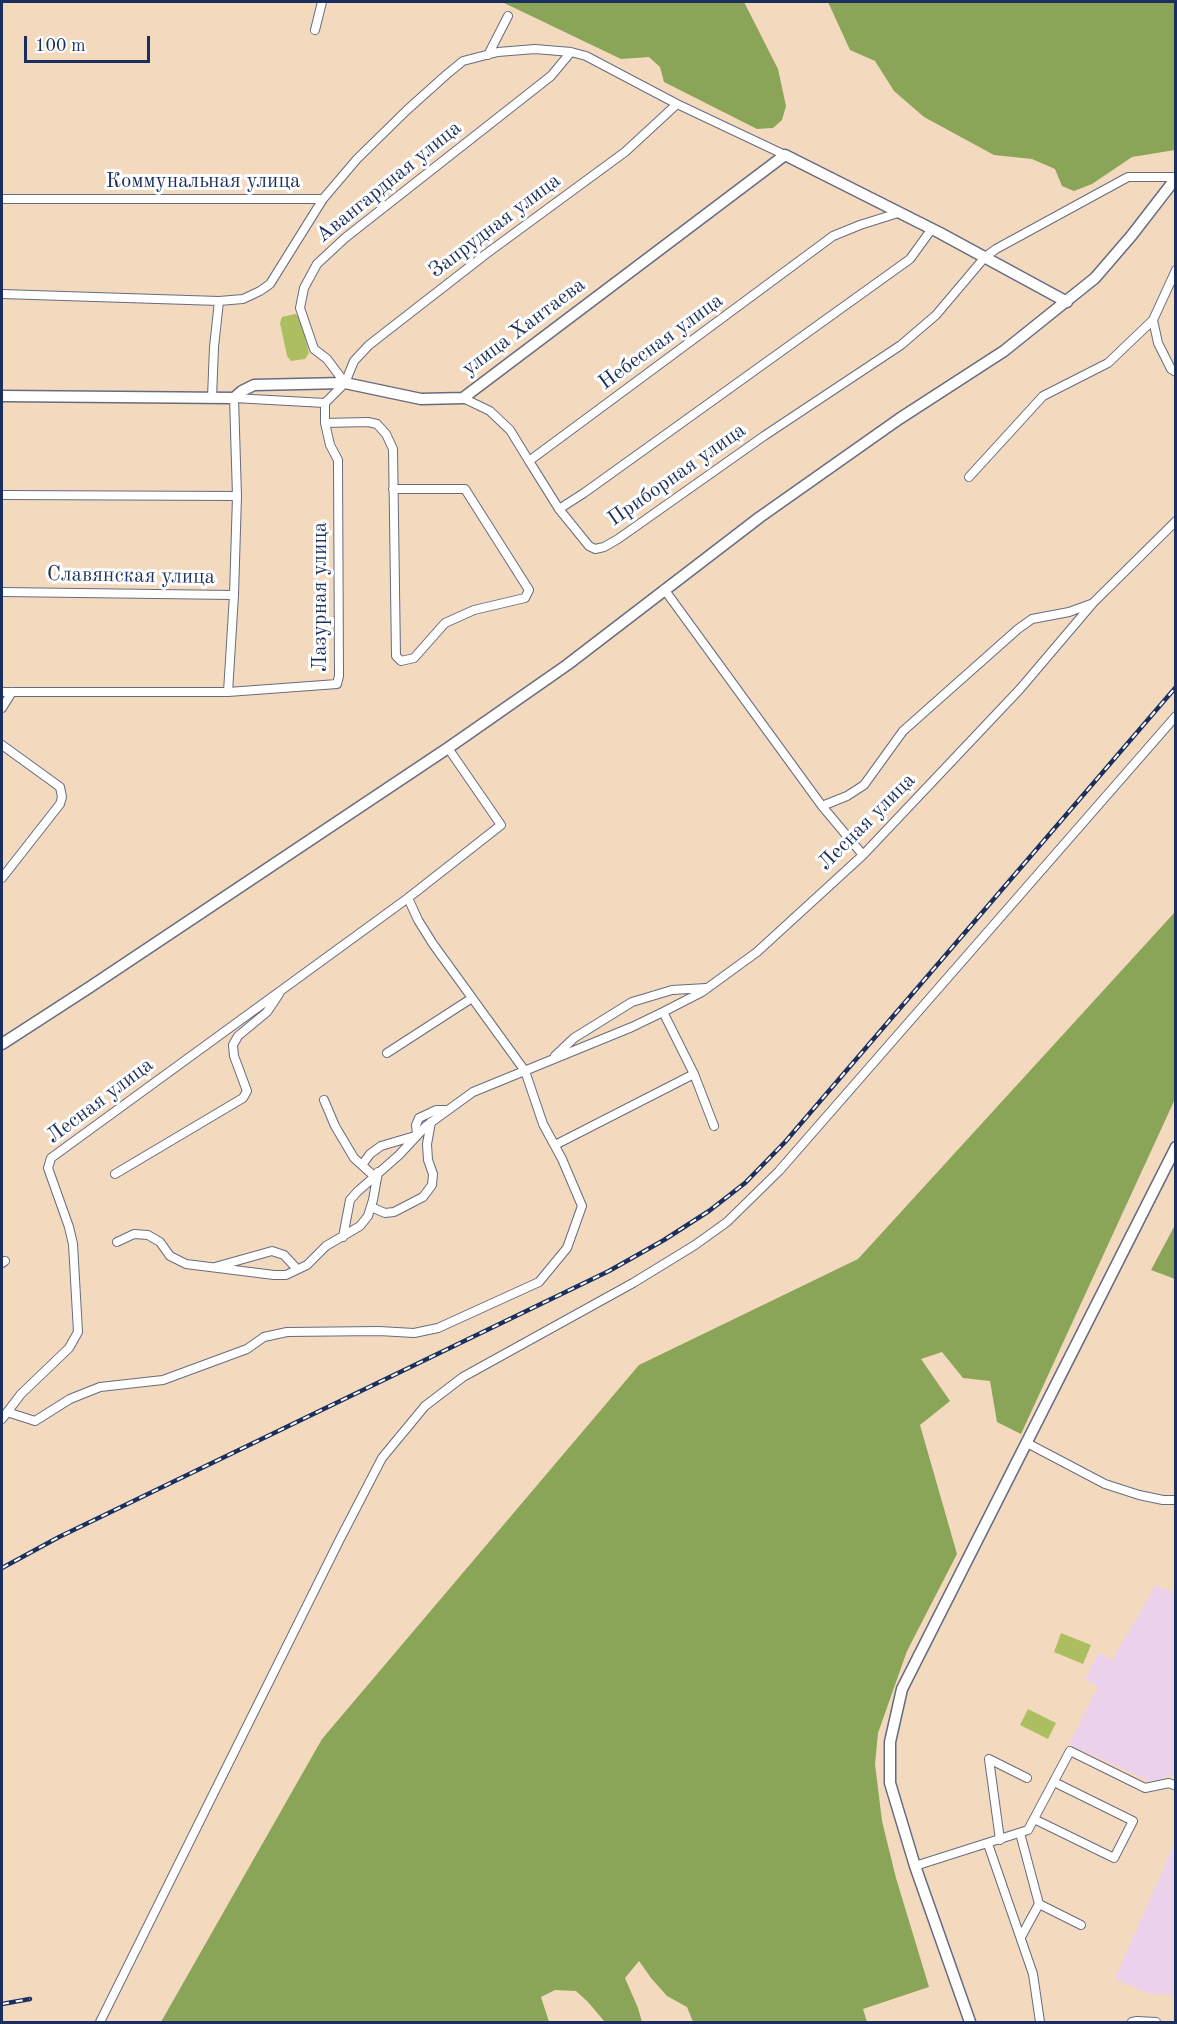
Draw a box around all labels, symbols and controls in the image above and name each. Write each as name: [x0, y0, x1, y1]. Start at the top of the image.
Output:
scale bar: [27, 24, 153, 62]
text: 100 m: [35, 37, 86, 55]
street label: Авангардная улица: [311, 116, 467, 248]
street label: Коммунальная улица: [106, 168, 300, 194]
street label: Запрудная улица: [424, 168, 566, 284]
street label: улица Хантаева: [457, 273, 591, 381]
street label: Небесная улица: [594, 288, 728, 396]
street label: Приборная улица: [603, 418, 751, 532]
street label: Лазурная улица: [307, 522, 333, 672]
street label: Славянская улица: [47, 562, 215, 590]
street label: Лесная улица: [813, 768, 921, 876]
street label: Лесная улица: [41, 1053, 159, 1149]

